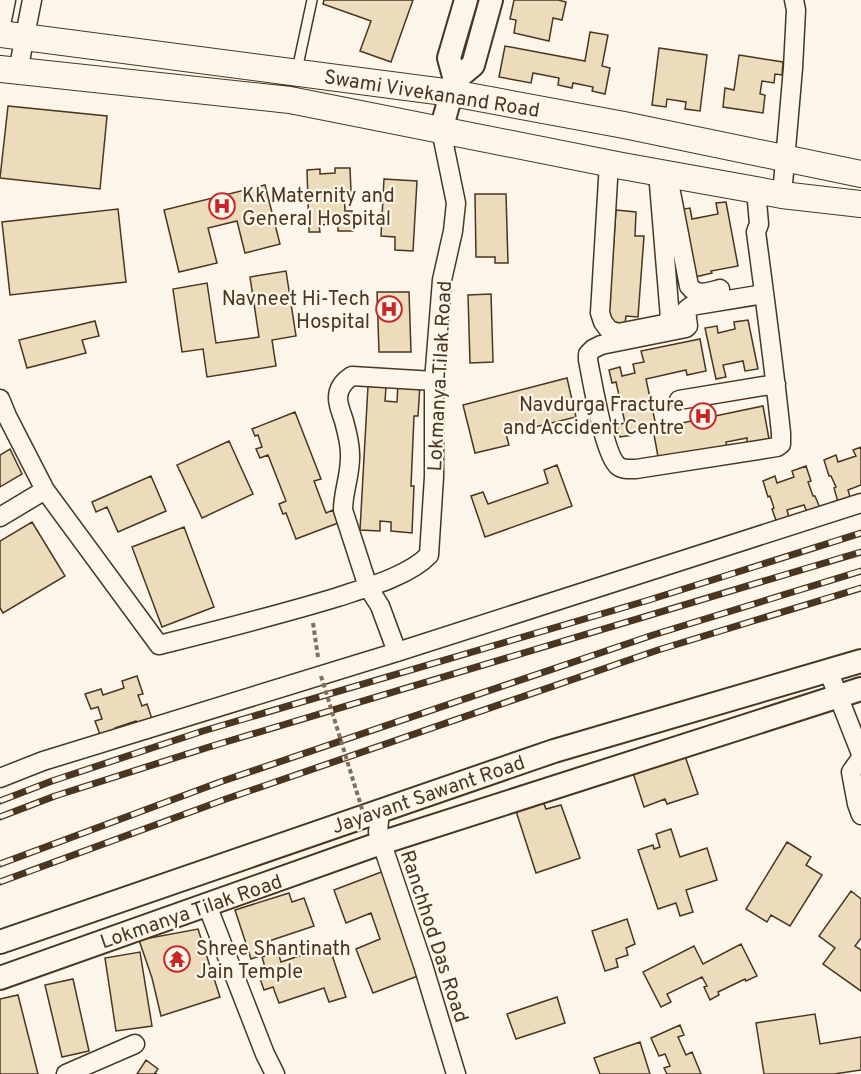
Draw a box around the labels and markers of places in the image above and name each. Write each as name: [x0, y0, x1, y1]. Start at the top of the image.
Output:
place label: Kk Maternity and General Hospital: [242, 184, 395, 233]
hospital icon: Kk Maternity and General Hospital: [207, 191, 237, 221]
place label: Navneet Hi-Tech Hospital: [222, 287, 370, 336]
hospital icon: Navneet Hi-Tech Hospital: [374, 294, 404, 324]
place label: Navdurga Fracture and Accident Centre: [503, 393, 684, 442]
hospital icon: Navdurga Fracture and Accident Centre: [688, 401, 718, 431]
place label: Shree Shantinath Jain Temple: [196, 937, 351, 986]
temple icon: Shree Shantinath Jain Temple: [162, 944, 192, 974]

